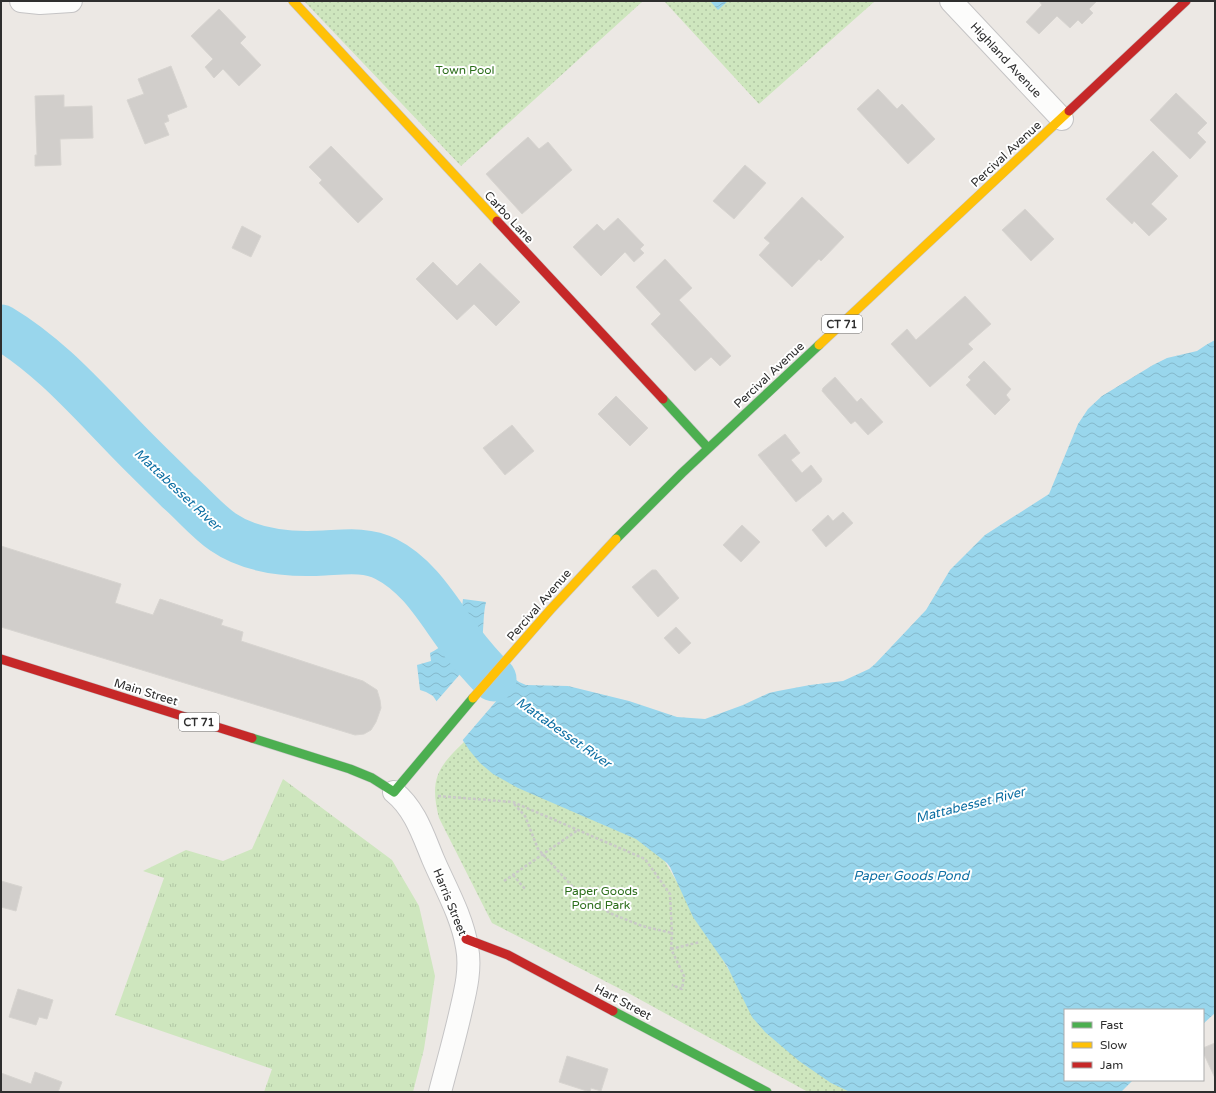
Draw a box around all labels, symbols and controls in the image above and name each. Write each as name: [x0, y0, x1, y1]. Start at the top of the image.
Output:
street label: Highland Avenue: [968, 20, 1045, 101]
park label: Town Pool: [435, 63, 495, 77]
street label: Percival Avenue: [968, 118, 1044, 190]
street label: Carbo Lane: [482, 188, 537, 246]
road number: CT 71: [822, 315, 862, 333]
street label: Percival Avenue: [731, 339, 807, 411]
water label: Mattabesset River: [131, 446, 225, 535]
street label: Percival Avenue: [504, 566, 574, 644]
street label: Main Street: [112, 676, 180, 708]
water label: Mattabesset River: [513, 694, 616, 773]
road number: CT 71: [179, 713, 219, 731]
water label: Mattabesset River: [914, 783, 1029, 826]
street label: Harris Street: [430, 866, 470, 938]
water label: Paper Goods Pond: [853, 868, 971, 884]
park label: Paper Goods Pond Park: [564, 884, 638, 912]
street label: Hart Street: [592, 981, 654, 1023]
legend: [1064, 1009, 1204, 1081]
text: Fast: [1100, 1018, 1124, 1032]
text: Slow: [1100, 1038, 1127, 1052]
text: Jam: [1100, 1058, 1123, 1072]

